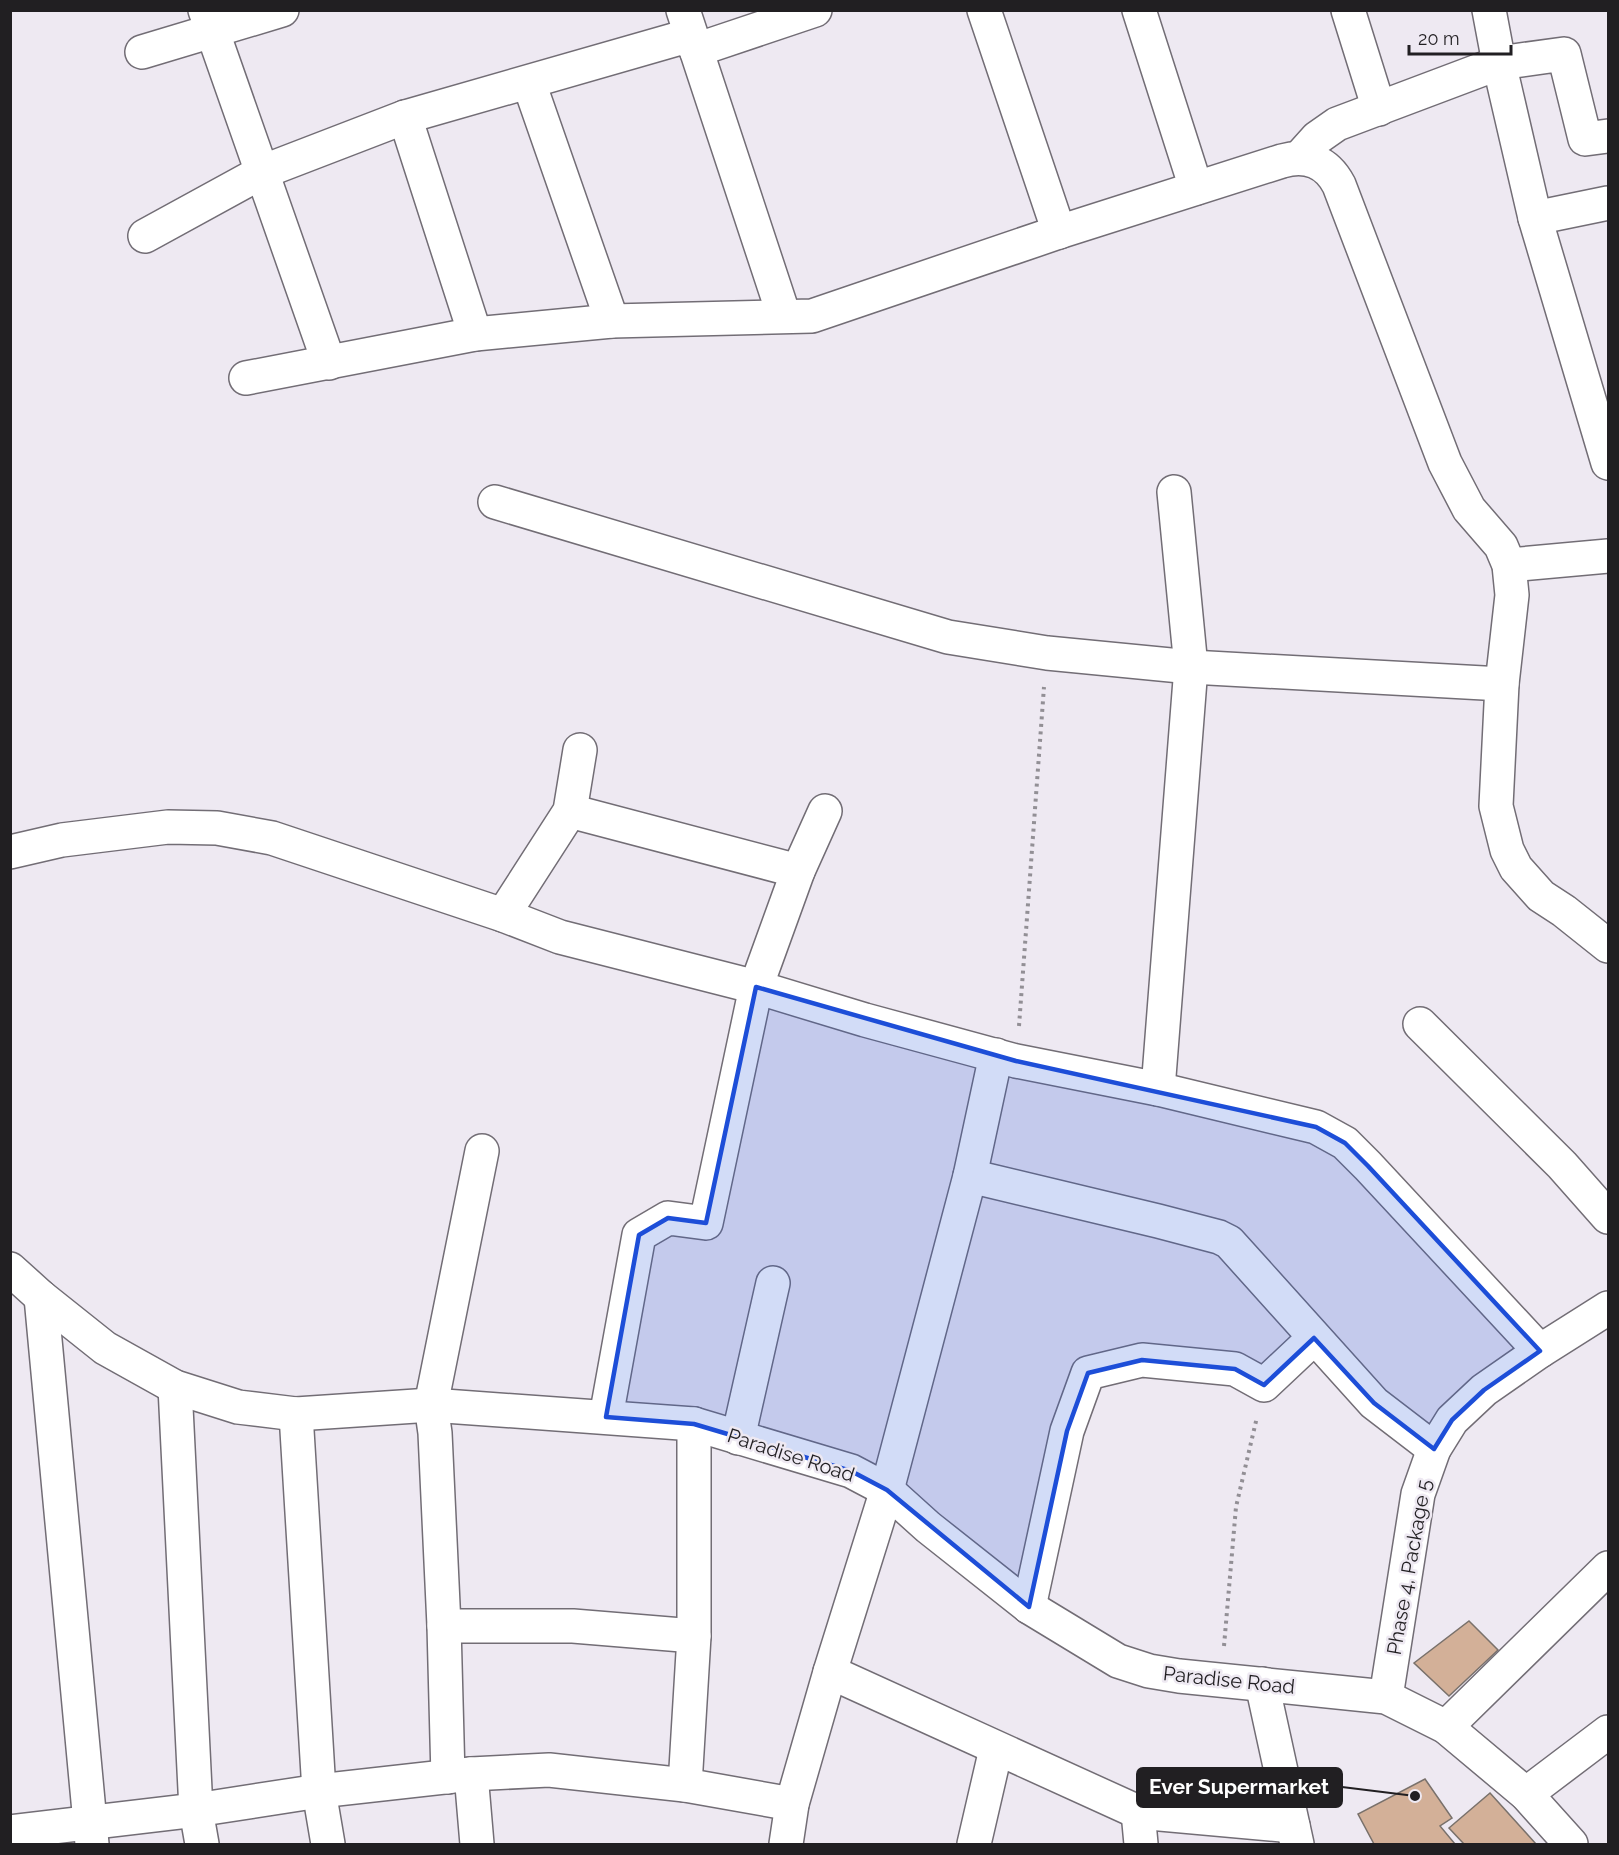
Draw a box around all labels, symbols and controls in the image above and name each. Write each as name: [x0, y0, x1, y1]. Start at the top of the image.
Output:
scale bar: [1409, 18, 1511, 56]
text: 20 m: [1418, 28, 1460, 49]
street label: Paradise Road: [724, 1423, 858, 1487]
street label: Phase 4, Package 5: [1382, 1477, 1436, 1657]
street label: Paradise Road: [1162, 1661, 1296, 1699]
callout: Ever Supermarket: [1137, 1768, 1342, 1807]
text: Ever Supermarket: [1149, 1774, 1329, 1799]

